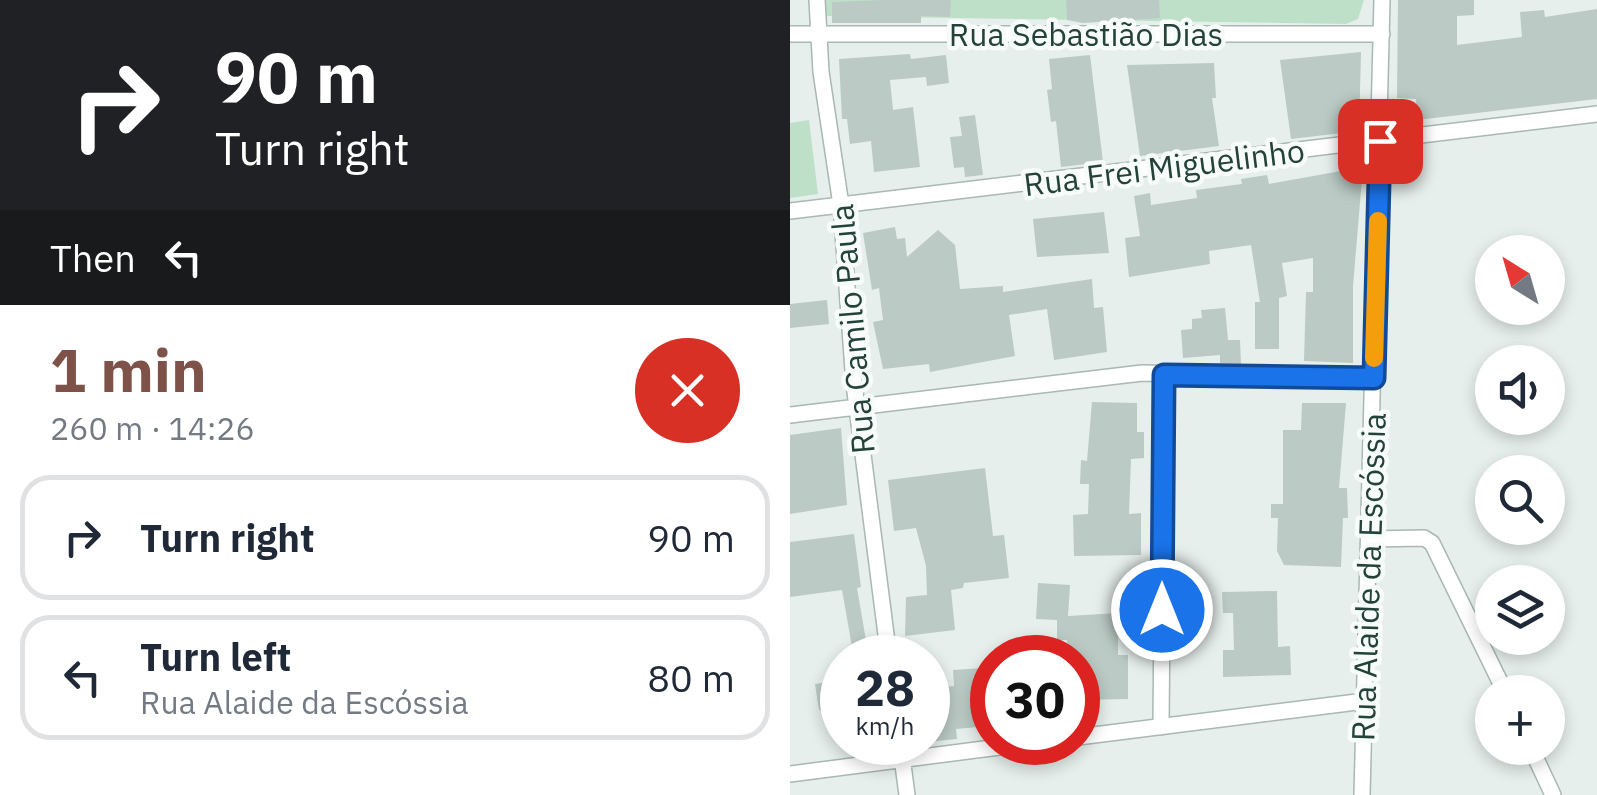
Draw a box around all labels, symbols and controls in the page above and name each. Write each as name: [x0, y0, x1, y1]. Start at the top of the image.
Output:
street label: Rua Sebastião Dias: [949, 13, 1223, 55]
text: 90 m: [215, 31, 378, 122]
icon: right: [50, 40, 180, 170]
pin: [1338, 99, 1423, 184]
icon: arrive: [1353, 114, 1408, 169]
text: Turn right: [215, 119, 410, 177]
street label: Rua Frei Miguelinho: [1021, 129, 1307, 205]
street label: Rua Camilo Paula: [820, 202, 884, 456]
icon: left: [156, 230, 211, 285]
text: Then: [50, 233, 136, 282]
north arrow: [1475, 235, 1565, 325]
map controls: [1475, 235, 1565, 765]
text: 1 min: [50, 330, 207, 409]
button: close: [635, 338, 740, 443]
button: sound: [1475, 345, 1565, 435]
text: 260 m · 14:26: [50, 407, 255, 449]
street label: Rua Alaide da Escóssia: [1341, 412, 1395, 742]
button: search: [1475, 455, 1565, 545]
icon: right: [55, 510, 110, 565]
text: Turn right: [140, 513, 315, 562]
text: 90 m: [647, 513, 735, 562]
position arrow: [1110, 558, 1214, 662]
button: layers: [1475, 565, 1565, 655]
text: Turn left: [140, 632, 291, 681]
speed limit sign: 30: [970, 635, 1100, 765]
icon: left: [55, 650, 110, 705]
text: 80 m: [647, 653, 735, 702]
text: 28: [855, 655, 915, 720]
button: +: [1475, 675, 1565, 765]
text: Rua Alaide da Escóssia: [140, 681, 469, 723]
text: km/h: [856, 709, 914, 742]

